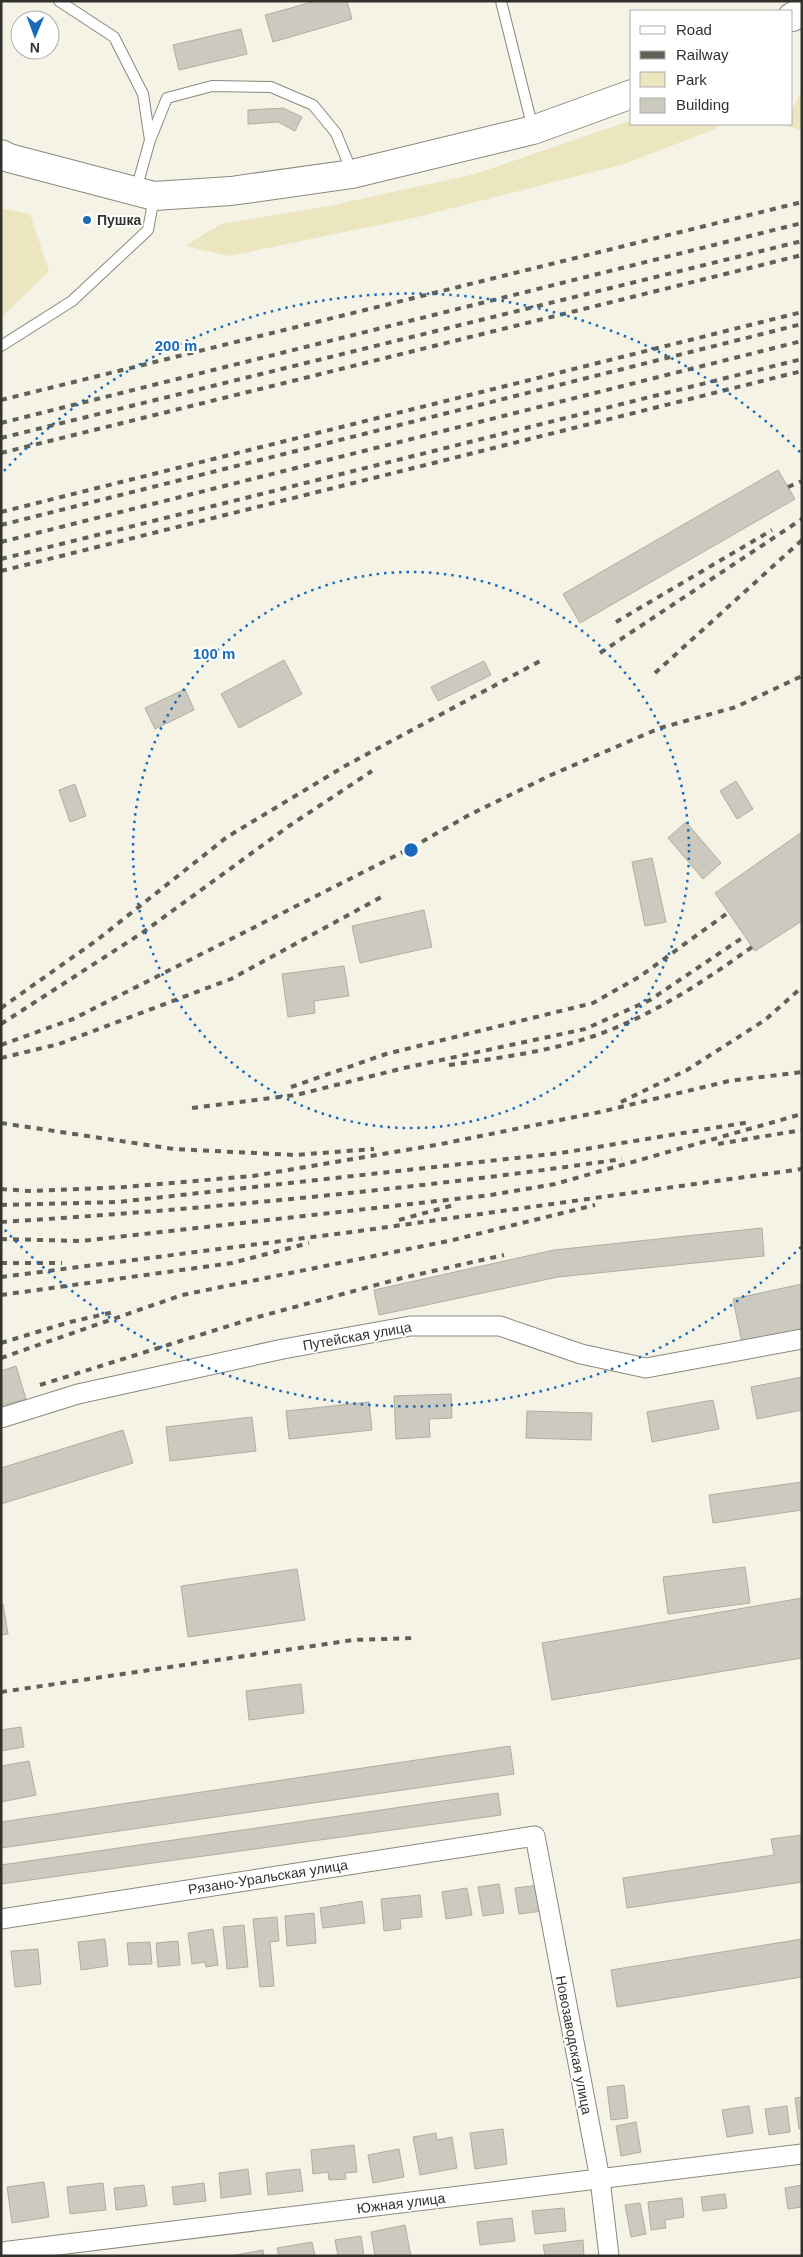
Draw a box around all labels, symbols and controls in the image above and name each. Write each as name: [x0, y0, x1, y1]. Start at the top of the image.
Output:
north arrow: [10, 10, 60, 60]
legend: [630, 10, 793, 125]
text: Road: [676, 21, 712, 38]
text: N: [30, 40, 40, 56]
text: Railway: [676, 46, 729, 63]
text: Park: [676, 71, 707, 88]
text: Building: [676, 96, 729, 113]
place label: Пушка: [97, 212, 142, 228]
marker: Пушка: [81, 214, 93, 226]
text: 200 m: [155, 337, 197, 354]
text: 100 m: [193, 645, 235, 662]
centre of rings: [402, 841, 420, 859]
street label: Путейская улица: [301, 1319, 413, 1353]
street label: Рязано-Уральская улица: [187, 1856, 349, 1898]
street label: Новозаводская улица: [553, 1974, 595, 2116]
street label: Южная улица: [356, 2190, 446, 2216]

